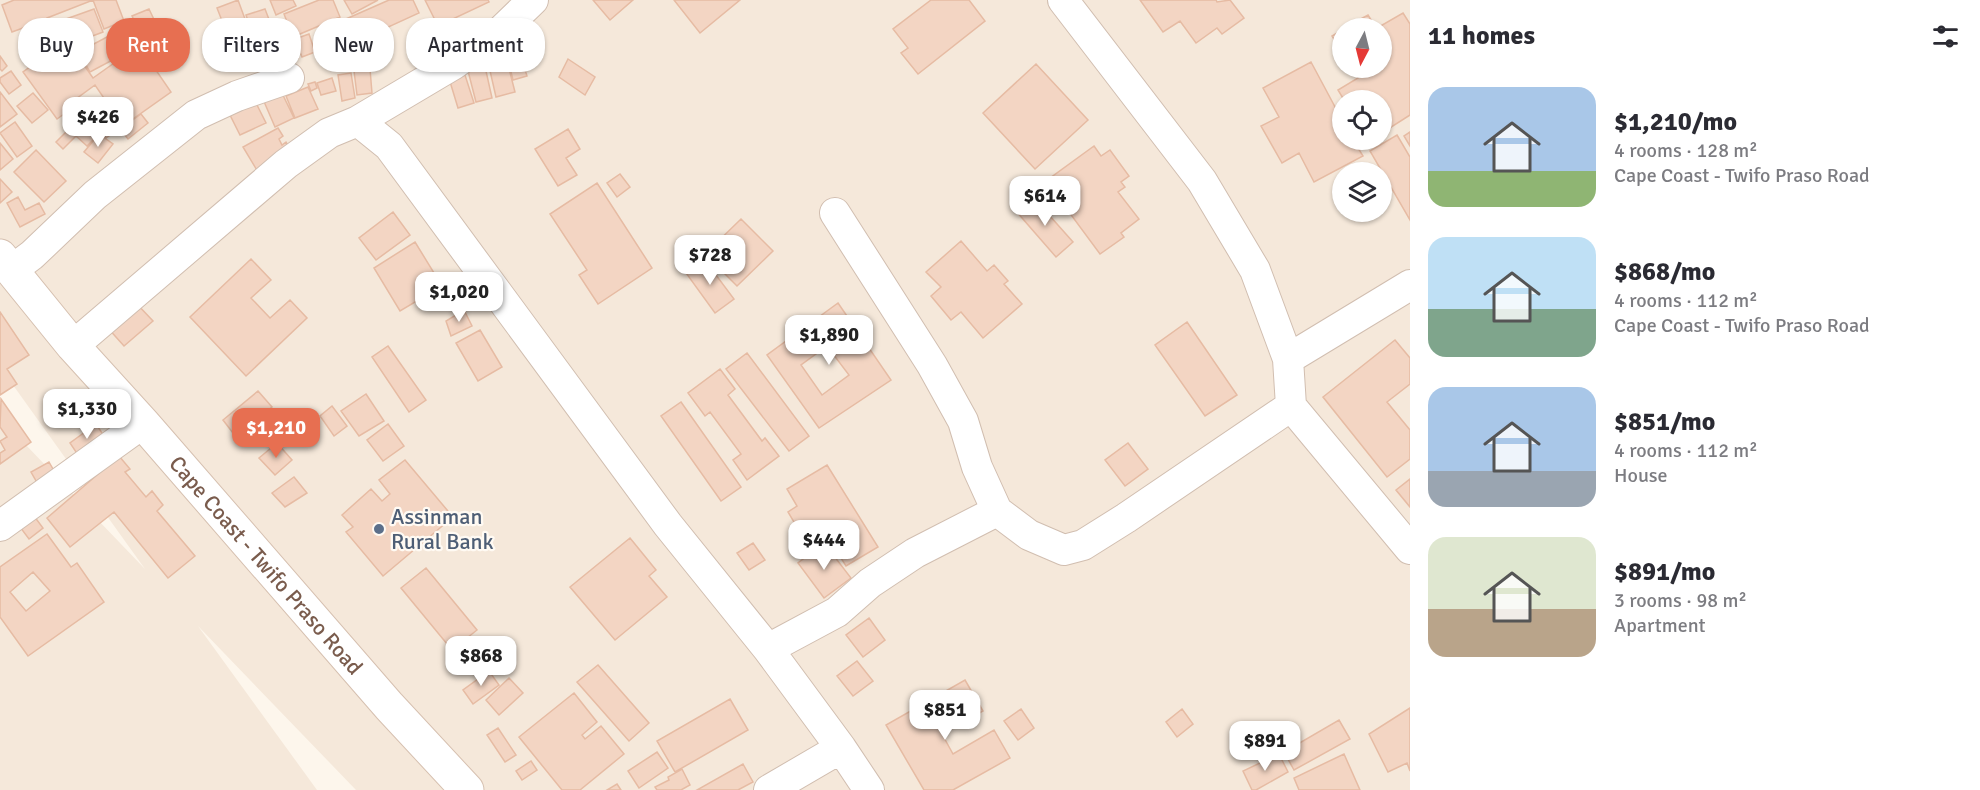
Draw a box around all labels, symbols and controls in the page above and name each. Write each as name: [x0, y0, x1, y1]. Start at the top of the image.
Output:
chip: Buy: [18, 18, 94, 72]
chip: Rent: [106, 18, 190, 72]
chip: Filters: [202, 18, 301, 72]
chip: New: [313, 18, 394, 72]
chip: Apartment: [406, 18, 545, 72]
north arrow: [1332, 18, 1392, 78]
map controls: [1332, 18, 1392, 222]
text: 11 homes: [1428, 20, 1535, 52]
icon: filters: [1929, 20, 1962, 53]
button: locate: [1332, 90, 1392, 150]
pin: $426: [62, 97, 134, 148]
text: $426: [76, 104, 120, 129]
text: $1,210/mo: [1614, 106, 1737, 138]
icon: home: [1476, 111, 1548, 183]
text: 4 rooms · 128 m²: [1614, 138, 1758, 163]
button: layers: [1332, 162, 1392, 222]
text: Cape Coast - Twifo Praso Road: [1614, 163, 1870, 188]
pin: $614: [1009, 176, 1081, 227]
text: $614: [1023, 183, 1067, 208]
pin: $728: [674, 235, 746, 286]
text: $728: [688, 242, 732, 267]
text: $868/mo: [1614, 256, 1715, 288]
icon: home: [1476, 261, 1548, 333]
pin: $1,020: [410, 272, 508, 323]
text: $1,020: [429, 279, 489, 304]
text: 4 rooms · 112 m²: [1614, 288, 1758, 313]
text: Cape Coast - Twifo Praso Road: [1614, 313, 1870, 338]
pin: $1,890: [780, 315, 878, 366]
text: $1,890: [799, 322, 859, 347]
pin: $1,330: [38, 389, 136, 440]
text: $1,330: [57, 396, 117, 421]
text: $851/mo: [1614, 406, 1715, 438]
pin: $1,210: [227, 408, 325, 459]
icon: home: [1476, 411, 1548, 483]
text: $1,210: [246, 415, 306, 440]
text: 4 rooms · 112 m²: [1614, 438, 1758, 463]
street label: Cape Coast - Twifo Praso Road: [163, 450, 368, 680]
text: House: [1614, 463, 1668, 488]
place label: Assinman Rural Bank: [391, 503, 494, 555]
pin: $444: [788, 520, 860, 571]
marker: Assinman Rural Bank: [372, 522, 386, 536]
text: $444: [802, 527, 846, 552]
text: $891/mo: [1614, 556, 1715, 588]
icon: home: [1476, 561, 1548, 633]
text: 3 rooms · 98 m²: [1614, 588, 1747, 613]
text: Apartment: [1614, 613, 1706, 638]
pin: $868: [445, 636, 517, 687]
text: $868: [459, 643, 503, 668]
pin: $851: [909, 690, 981, 741]
text: $851: [923, 697, 967, 722]
pin: $891: [1229, 721, 1301, 772]
text: $891: [1243, 728, 1287, 753]

